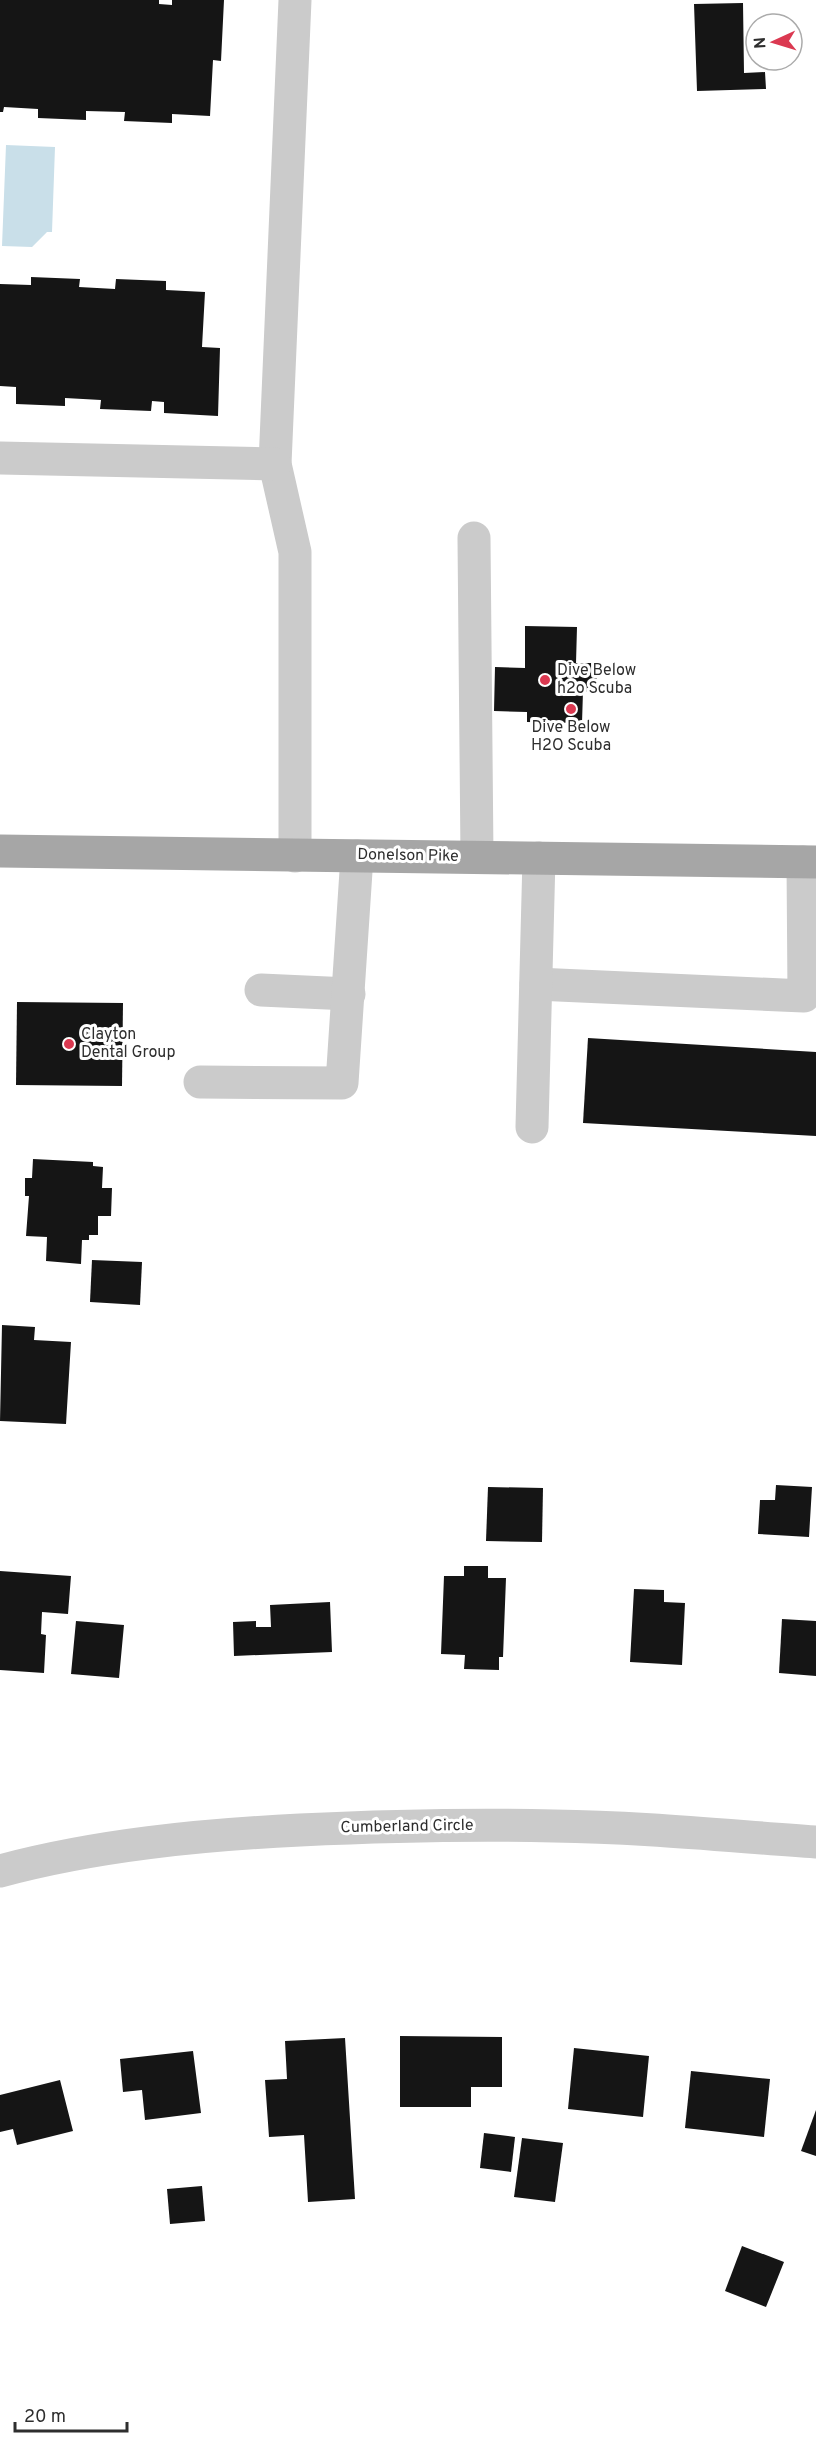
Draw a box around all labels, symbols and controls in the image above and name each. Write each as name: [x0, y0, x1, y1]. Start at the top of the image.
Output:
north arrow: [744, 12, 804, 72]
text: N: [751, 36, 771, 49]
place label: Dive Below h2o Scuba: [557, 661, 636, 699]
marker: Dive Below h2o Scuba: [538, 673, 552, 687]
marker: Dive Below H2O Scuba: [564, 702, 578, 716]
place label: Dive Below H2O Scuba: [531, 718, 611, 756]
street label: Donelson Pike: [357, 845, 459, 867]
place label: Clayton Dental Group: [81, 1025, 175, 1063]
marker: Clayton Dental Group: [62, 1037, 76, 1051]
street label: Cumberland Circle: [340, 1816, 474, 1838]
scale bar: [15, 2395, 128, 2433]
text: 20 m: [24, 2406, 66, 2429]

